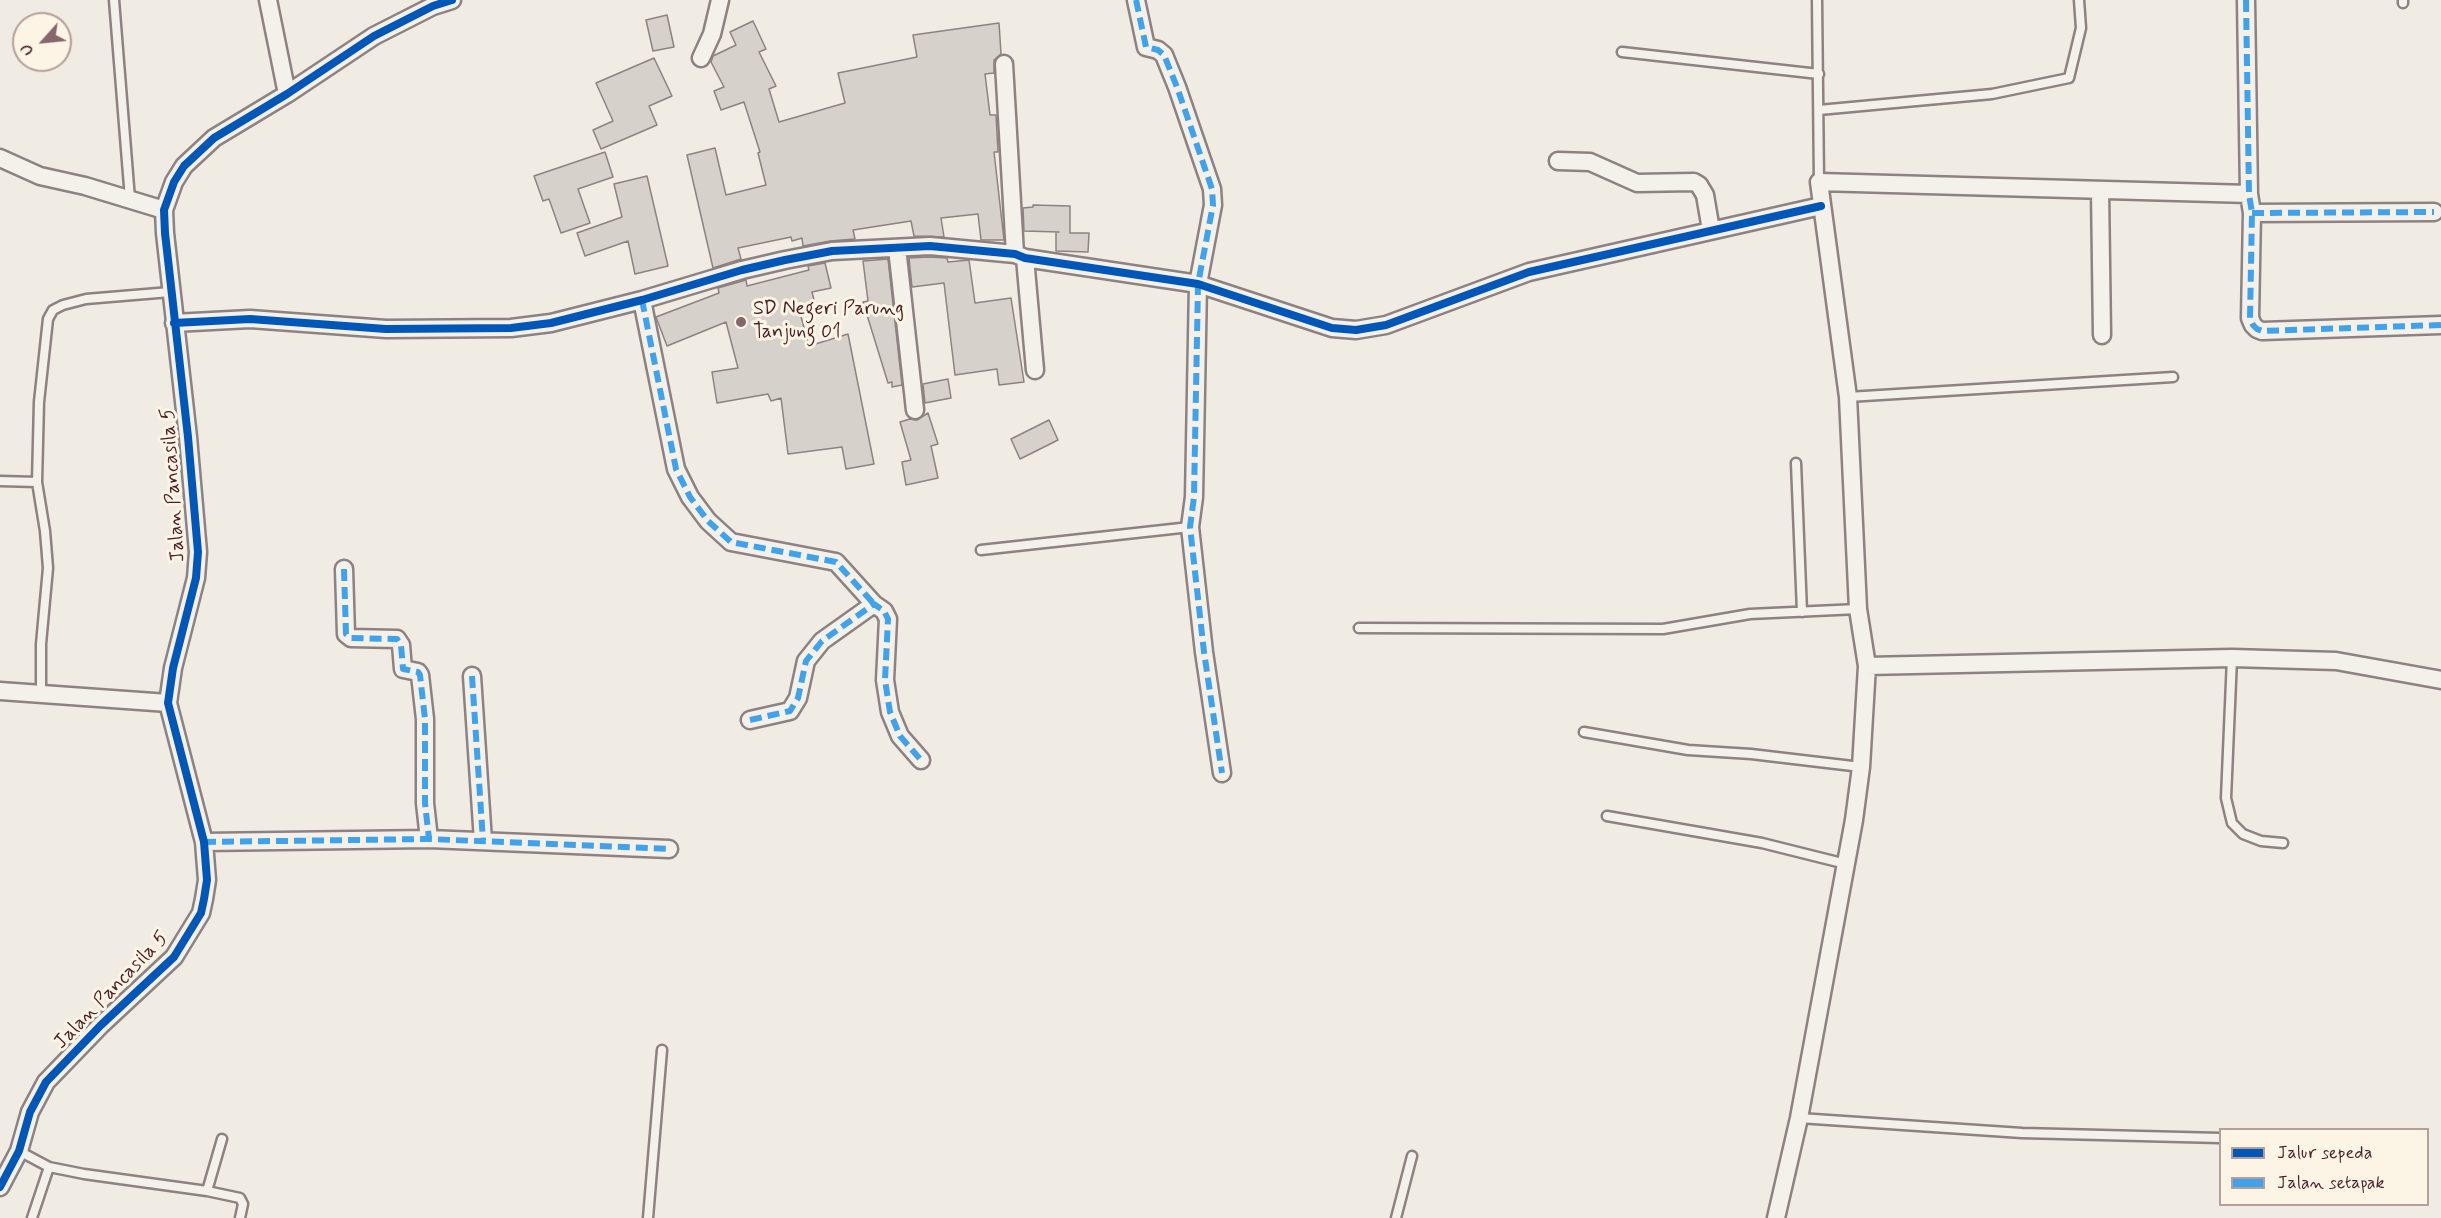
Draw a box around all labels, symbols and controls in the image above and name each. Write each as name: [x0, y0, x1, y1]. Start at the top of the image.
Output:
north arrow: [12, 12, 72, 72]
text: U: [16, 40, 39, 59]
place label: SD Negeri Parung Tanjung 01: [753, 298, 904, 345]
marker: SD Negeri Parung Tanjung 01: [734, 315, 748, 329]
street label: Jalan Pancasila 5: [157, 407, 191, 563]
street label: Jalan Pancasila 5: [50, 927, 174, 1055]
legend: [2219, 1128, 2429, 1206]
text: Jalur sepeda: [2277, 1141, 2373, 1165]
text: Jalan setapak: [2277, 1171, 2385, 1195]

